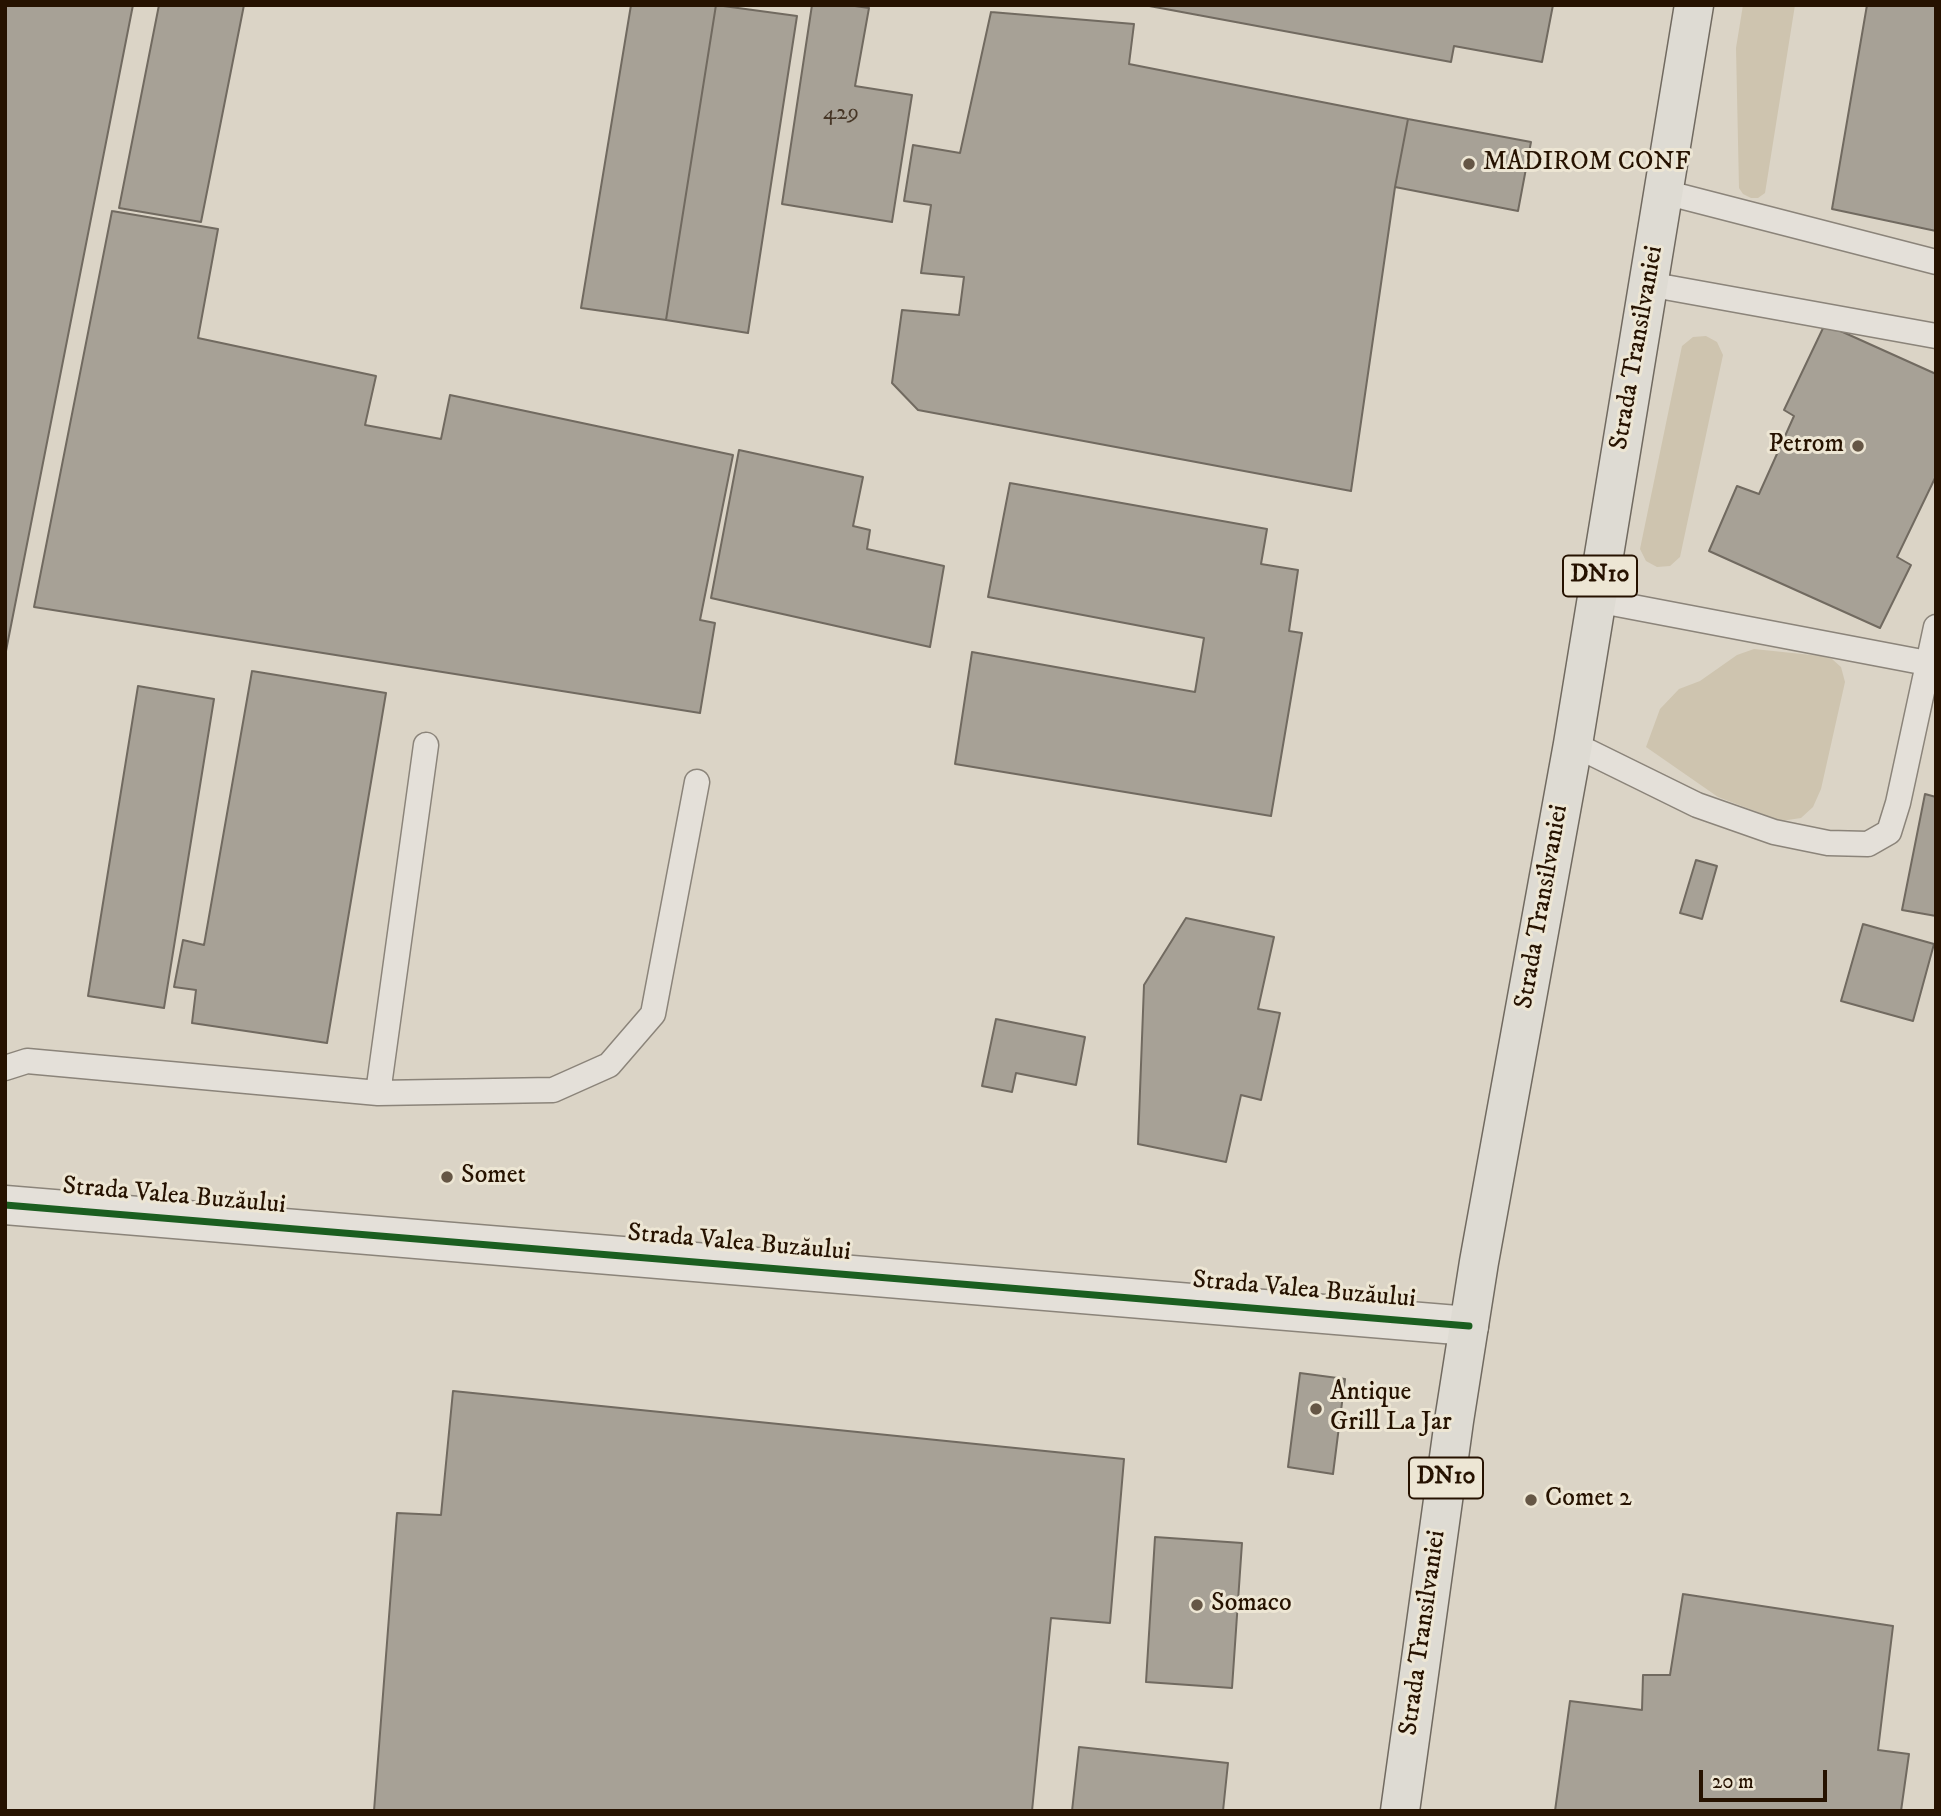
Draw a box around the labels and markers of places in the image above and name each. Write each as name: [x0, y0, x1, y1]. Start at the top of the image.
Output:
place label: MADIROM CONF: [1483, 148, 1690, 180]
marker: MADIROM CONF: [1461, 156, 1477, 172]
place label: Petrom: [1768, 430, 1844, 462]
marker: Petrom: [1850, 438, 1866, 454]
place label: Somet: [461, 1161, 526, 1193]
marker: Somet: [439, 1169, 455, 1185]
place label: Antique Grill La Jar: [1330, 1378, 1452, 1440]
marker: Antique Grill La Jar: [1308, 1401, 1324, 1417]
place label: Comet 2: [1545, 1484, 1632, 1516]
marker: Comet 2: [1523, 1492, 1539, 1508]
place label: Somaco: [1211, 1589, 1292, 1621]
marker: Somaco: [1189, 1597, 1205, 1613]

